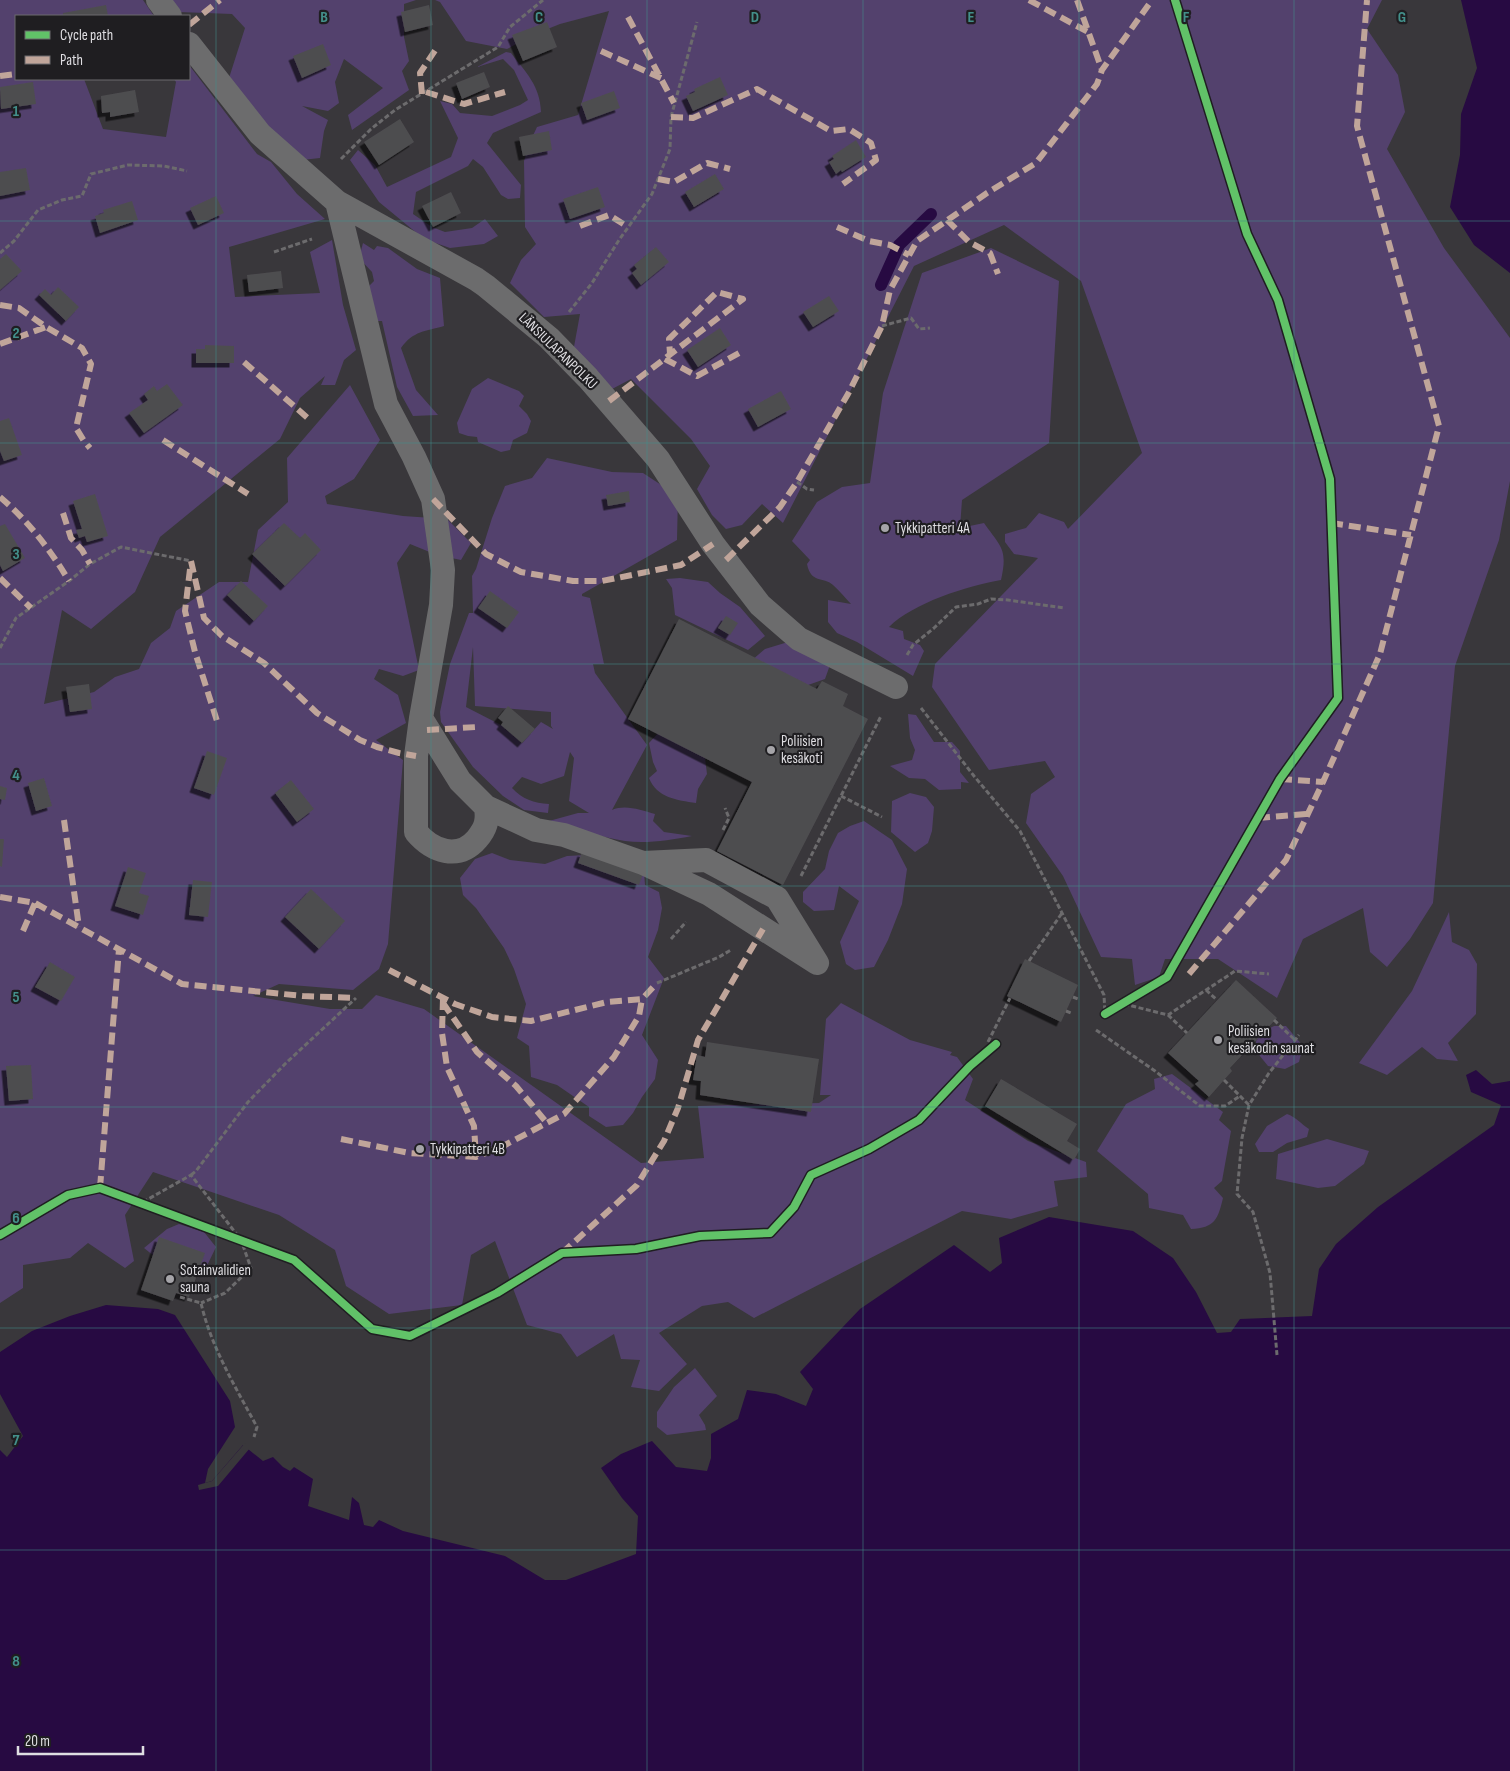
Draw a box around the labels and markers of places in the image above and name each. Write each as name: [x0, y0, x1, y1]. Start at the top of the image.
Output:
place label: Tykkipatteri 4A: [895, 519, 970, 538]
marker: Tykkipatteri 4A: [879, 522, 891, 534]
place label: Poliisien kesäkoti: [781, 732, 823, 768]
marker: Poliisien kesäkoti: [765, 744, 777, 756]
place label: Poliisien kesäkodin saunat: [1228, 1022, 1315, 1058]
marker: Poliisien kesäkodin saunat: [1212, 1034, 1224, 1046]
place label: Tykkipatteri 4B: [430, 1140, 505, 1159]
marker: Tykkipatteri 4B: [414, 1143, 426, 1155]
place label: Sotainvalidien sauna: [180, 1261, 251, 1297]
marker: Sotainvalidien sauna: [164, 1273, 176, 1285]

